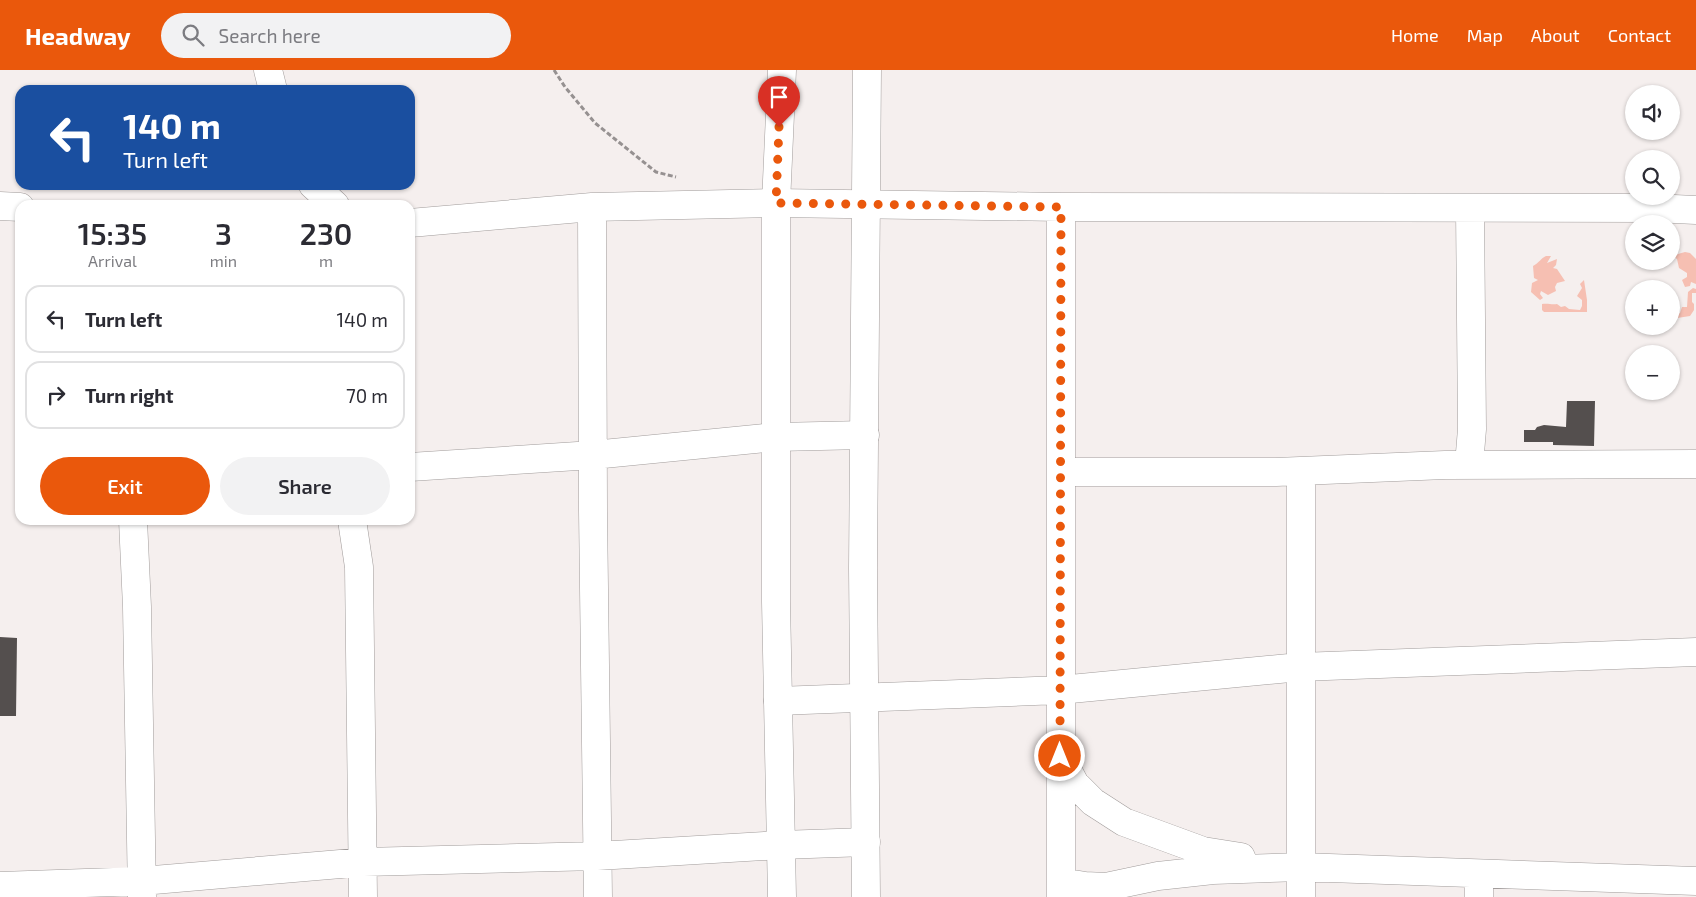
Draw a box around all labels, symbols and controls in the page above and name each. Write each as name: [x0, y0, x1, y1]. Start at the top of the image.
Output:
search box: [161, 13, 511, 58]
text: Headway: [25, 21, 131, 50]
icon: search: [179, 21, 207, 49]
text: Search here: [219, 24, 321, 47]
text: Home: [1391, 24, 1439, 46]
text: Map: [1467, 24, 1503, 46]
text: About: [1531, 24, 1580, 46]
text: Contact: [1608, 24, 1671, 46]
pin: [758, 76, 800, 127]
icon: arrive: [765, 83, 793, 111]
map controls: [1625, 85, 1680, 400]
button: sound: [1625, 85, 1680, 140]
text: 140 m: [123, 104, 221, 146]
icon: left: [40, 105, 105, 170]
text: Turn left: [123, 146, 208, 172]
button: search: [1625, 150, 1680, 205]
text: 15:35: [78, 215, 147, 251]
text: 3: [215, 215, 232, 251]
text: 230: [300, 215, 352, 251]
button: layers: [1625, 215, 1680, 270]
text: Arrival: [88, 251, 137, 270]
text: min: [210, 251, 237, 270]
text: m: [319, 251, 333, 270]
button: +: [1625, 280, 1680, 335]
icon: left: [42, 305, 70, 333]
text: Turn left: [85, 308, 162, 331]
text: 140 m: [336, 308, 388, 331]
button: −: [1625, 345, 1680, 400]
icon: right: [42, 381, 70, 409]
text: Turn right: [85, 384, 173, 407]
text: 70 m: [346, 384, 388, 407]
button: Exit: [40, 457, 210, 515]
button: Share: [220, 457, 390, 515]
position arrow: [1033, 729, 1085, 781]

